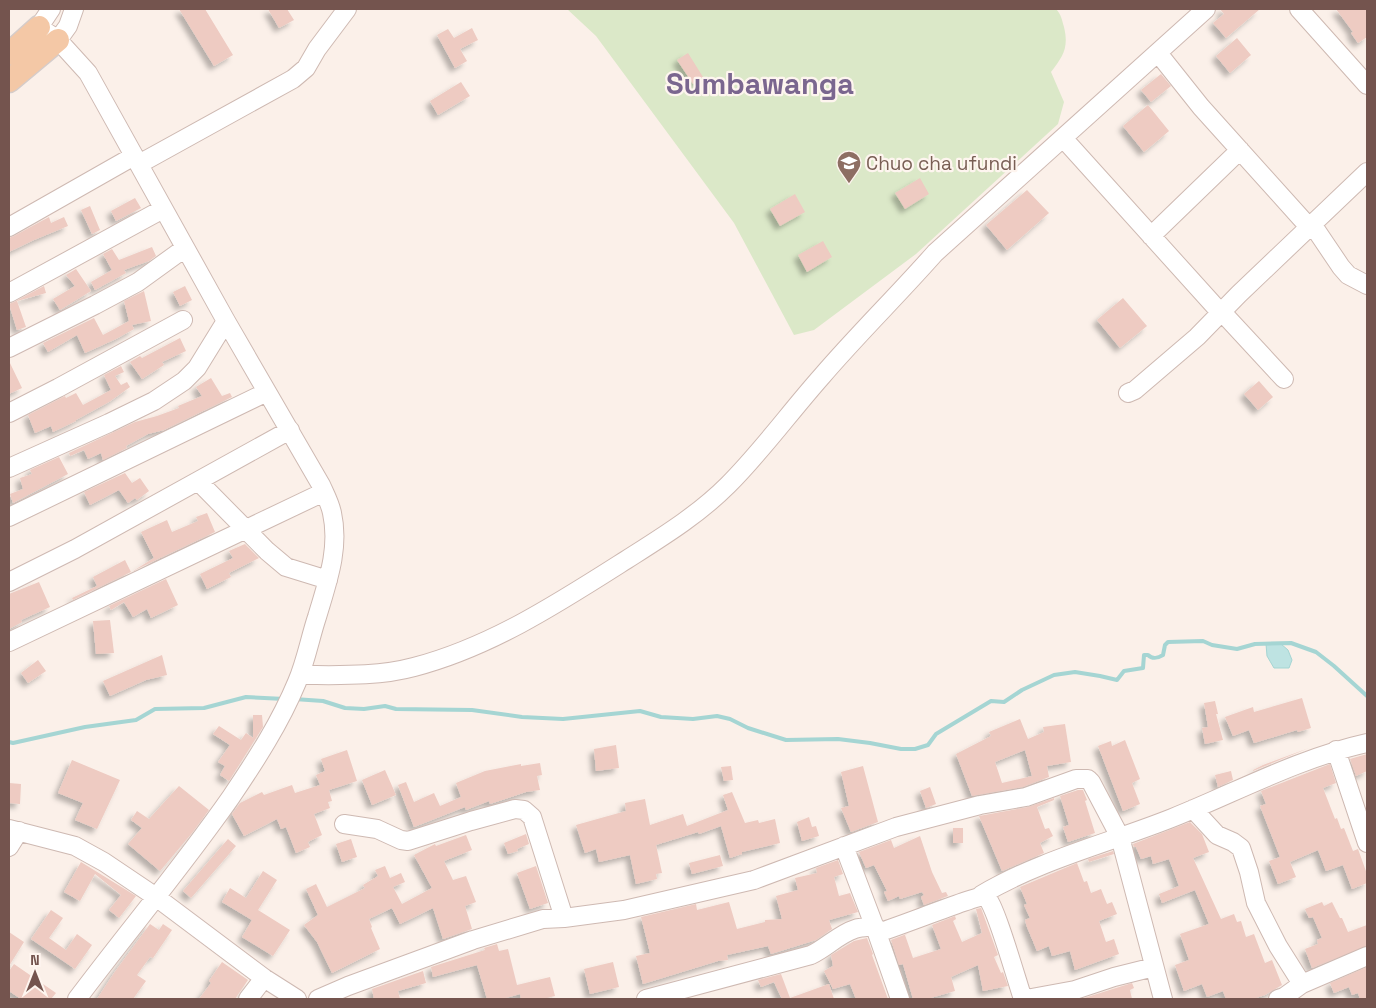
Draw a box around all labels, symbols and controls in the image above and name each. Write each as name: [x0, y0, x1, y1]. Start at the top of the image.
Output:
district label: Sumbawanga: [666, 65, 854, 102]
school or university icon: Chuo cha ufundi: [836, 150, 862, 184]
place label: Chuo cha ufundi: [866, 151, 1017, 176]
north arrow: [10, 948, 60, 998]
text: N: [30, 951, 40, 969]

